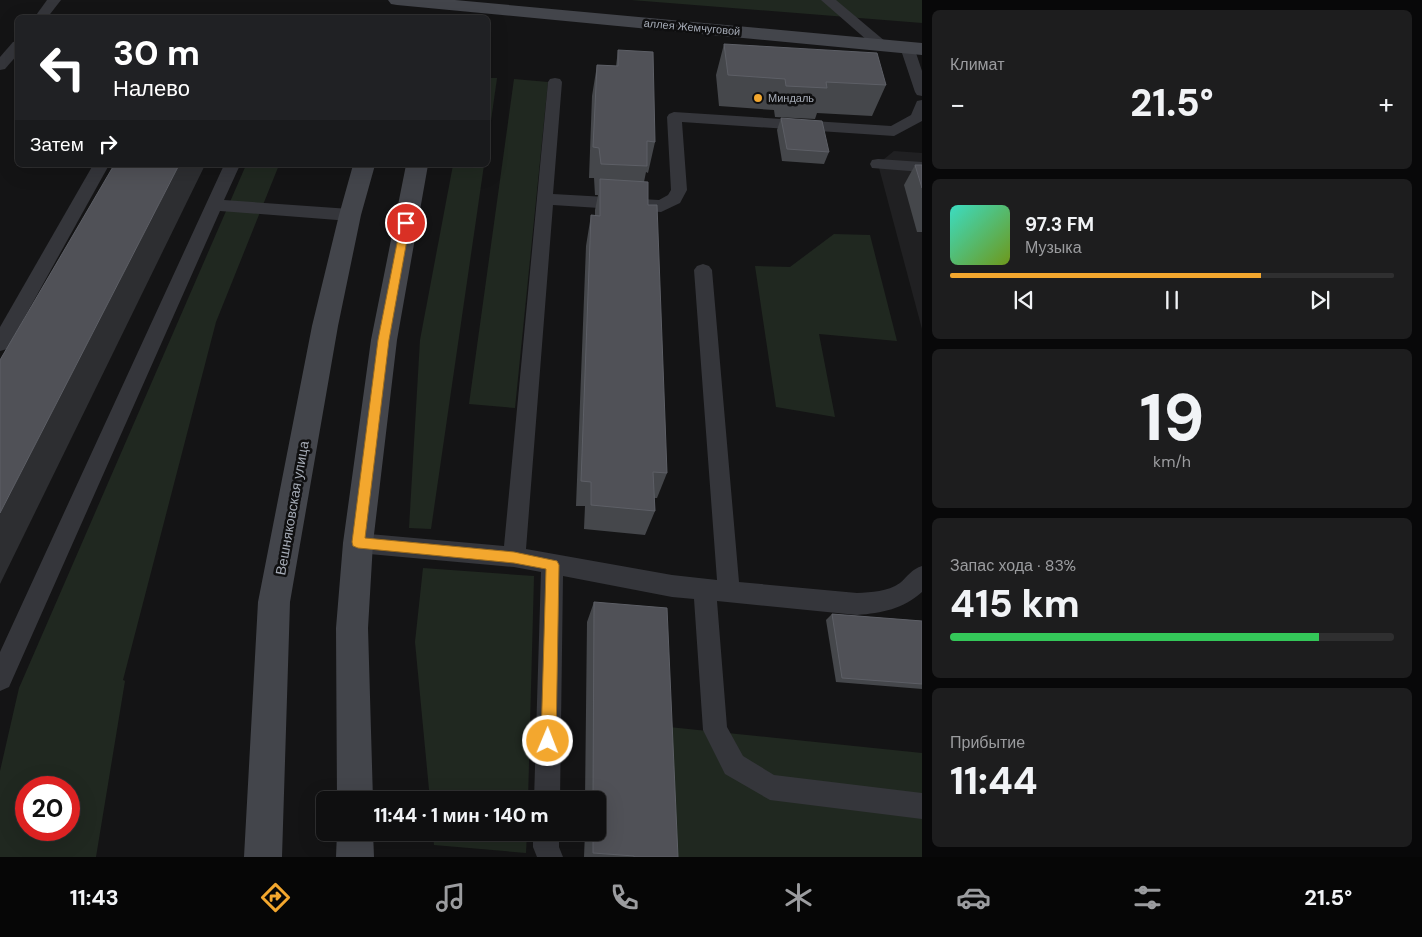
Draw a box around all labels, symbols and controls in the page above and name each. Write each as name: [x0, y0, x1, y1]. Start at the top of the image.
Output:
street label: аллея Жемчуговой: [643, 16, 741, 38]
text: 30 m: [113, 30, 200, 76]
icon: left: [30, 35, 95, 100]
text: Климат: [950, 54, 1004, 75]
text: Налево: [113, 74, 190, 103]
text: 21.5°: [1130, 78, 1214, 128]
text: −: [950, 86, 965, 123]
text: +: [1379, 86, 1394, 123]
place label: Миндаль: [768, 91, 814, 105]
marker: Миндаль: [752, 92, 764, 104]
icon: right: [94, 130, 122, 158]
text: Затем: [30, 132, 84, 157]
pin: [385, 202, 427, 244]
icon: arrive: [392, 209, 420, 237]
text: 97.3 FM: [1025, 212, 1094, 237]
text: Музыка: [1025, 237, 1082, 258]
icon: previous: [1010, 286, 1038, 314]
icon: pause: [1158, 286, 1186, 314]
icon: next: [1306, 286, 1334, 314]
text: 19: [1140, 376, 1204, 460]
street label: Вешняковская улица: [271, 439, 313, 577]
text: km/h: [1153, 451, 1191, 472]
text: Запас хода · 83%: [950, 555, 1076, 576]
text: 415 km: [950, 579, 1080, 629]
position arrow: [521, 714, 573, 766]
text: Прибытие: [950, 732, 1025, 753]
text: 11:44: [950, 756, 1038, 806]
speed limit sign: 20: [15, 776, 80, 841]
text: 11:44 · 1 мин · 140 m: [373, 803, 549, 828]
icon: directions: [258, 880, 293, 915]
icon: music: [433, 880, 468, 915]
icon: phone: [607, 880, 642, 915]
icon: climate: [781, 880, 816, 915]
icon: car: [956, 880, 991, 915]
icon: filters: [1130, 880, 1165, 915]
text: 11:43: [70, 883, 119, 912]
text: 21.5°: [1304, 883, 1352, 912]

